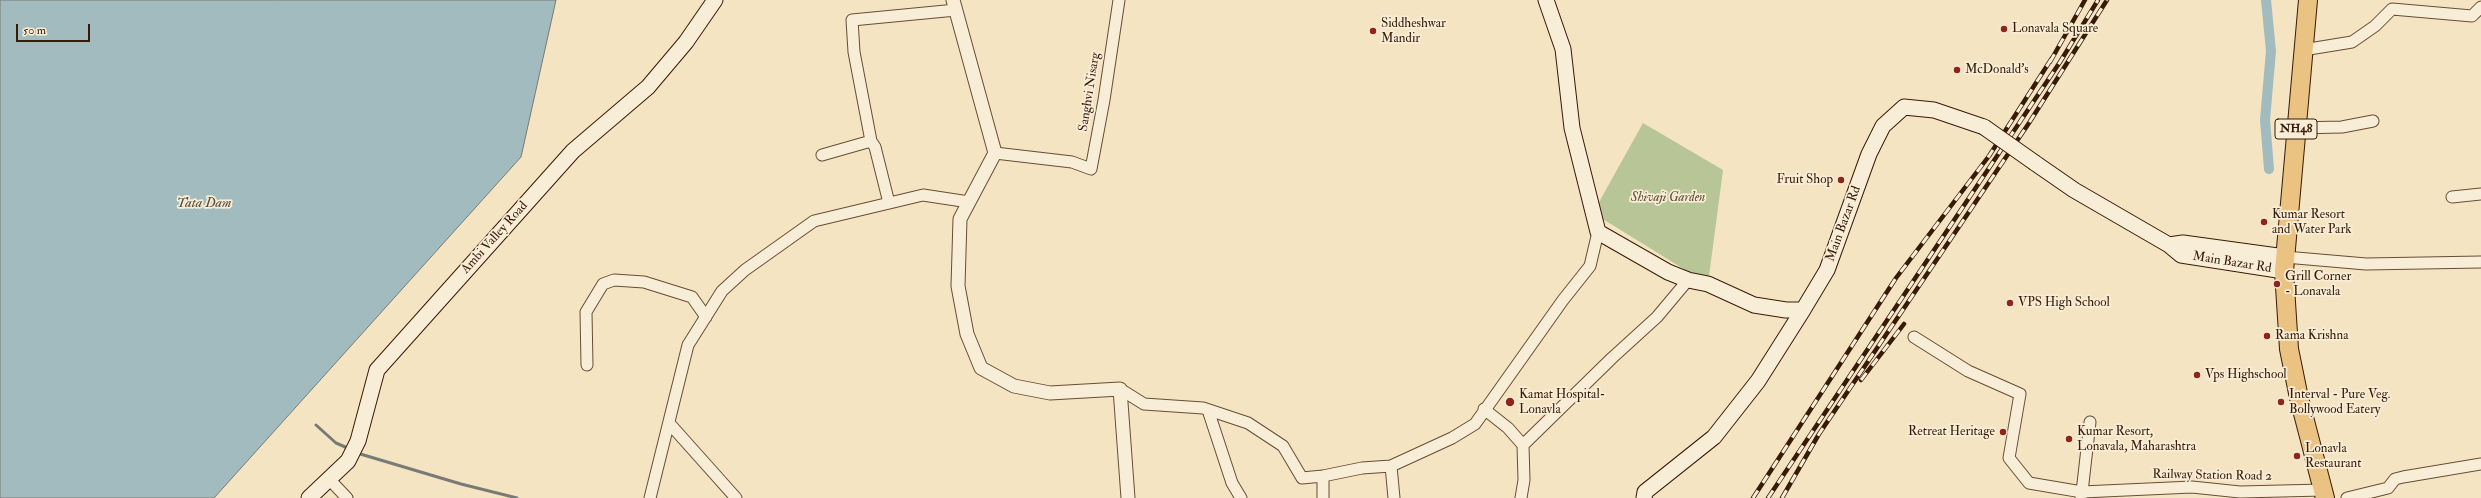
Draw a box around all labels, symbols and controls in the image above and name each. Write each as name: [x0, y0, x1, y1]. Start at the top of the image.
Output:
scale bar: [18, 16, 92, 42]
place label: Siddheshwar Mandir: [1381, 16, 1446, 47]
place label: Lonavala Square: [2012, 21, 2098, 37]
text: 50 m: [23, 23, 46, 38]
marker: Lonavala Square: [1999, 24, 2009, 34]
marker: Siddheshwar Mandir: [1368, 26, 1378, 36]
street label: Sanghvi Nisarg: [1076, 51, 1104, 133]
place label: McDonald's: [1965, 62, 2029, 78]
marker: McDonald's: [1952, 65, 1962, 75]
road number: NH48: [2275, 119, 2317, 139]
place label: Fruit Shop: [1776, 172, 1833, 188]
marker: Fruit Shop: [1836, 175, 1846, 185]
street label: Main Bazar Rd: [1823, 184, 1865, 264]
park label: Shivaji Garden: [1631, 190, 1705, 206]
water label: Tata Dam: [177, 196, 231, 212]
street label: Ambi Valley Road: [458, 199, 532, 277]
place label: Kumar Resort and Water Park: [2272, 207, 2351, 238]
marker: Kumar Resort and Water Park: [2259, 217, 2269, 227]
street label: Main Bazar Rd: [2192, 249, 2272, 277]
place label: Grill Corner - Lonavala: [2285, 269, 2351, 300]
marker: Grill Corner - Lonavala: [2272, 279, 2282, 289]
place label: VPS High School: [2018, 295, 2110, 311]
marker: VPS High School: [2005, 298, 2015, 308]
place label: Rama Krishna: [2275, 328, 2348, 344]
marker: Rama Krishna: [2262, 331, 2272, 341]
place label: Vps Highschool: [2205, 367, 2287, 383]
marker: Vps Highschool: [2192, 370, 2202, 380]
place label: Kamat Hospital- Lonavla: [1519, 387, 1605, 418]
place label: Interval - Pure Veg. Bollywood Eatery: [2289, 387, 2390, 418]
marker: Kamat Hospital- Lonavla: [1504, 396, 1516, 408]
marker: Interval - Pure Veg. Bollywood Eatery: [2276, 397, 2286, 407]
place label: Retreat Heritage: [1908, 424, 1995, 440]
place label: Kumar Resort, Lonavala, Maharashtra: [2077, 424, 2196, 455]
marker: Retreat Heritage: [1998, 427, 2008, 437]
marker: Kumar Resort, Lonavala, Maharashtra: [2064, 434, 2074, 444]
place label: Lonavla Restaurant: [2305, 441, 2361, 472]
marker: Lonavla Restaurant: [2292, 451, 2302, 461]
street label: Railway Station Road 2: [2152, 467, 2272, 485]

